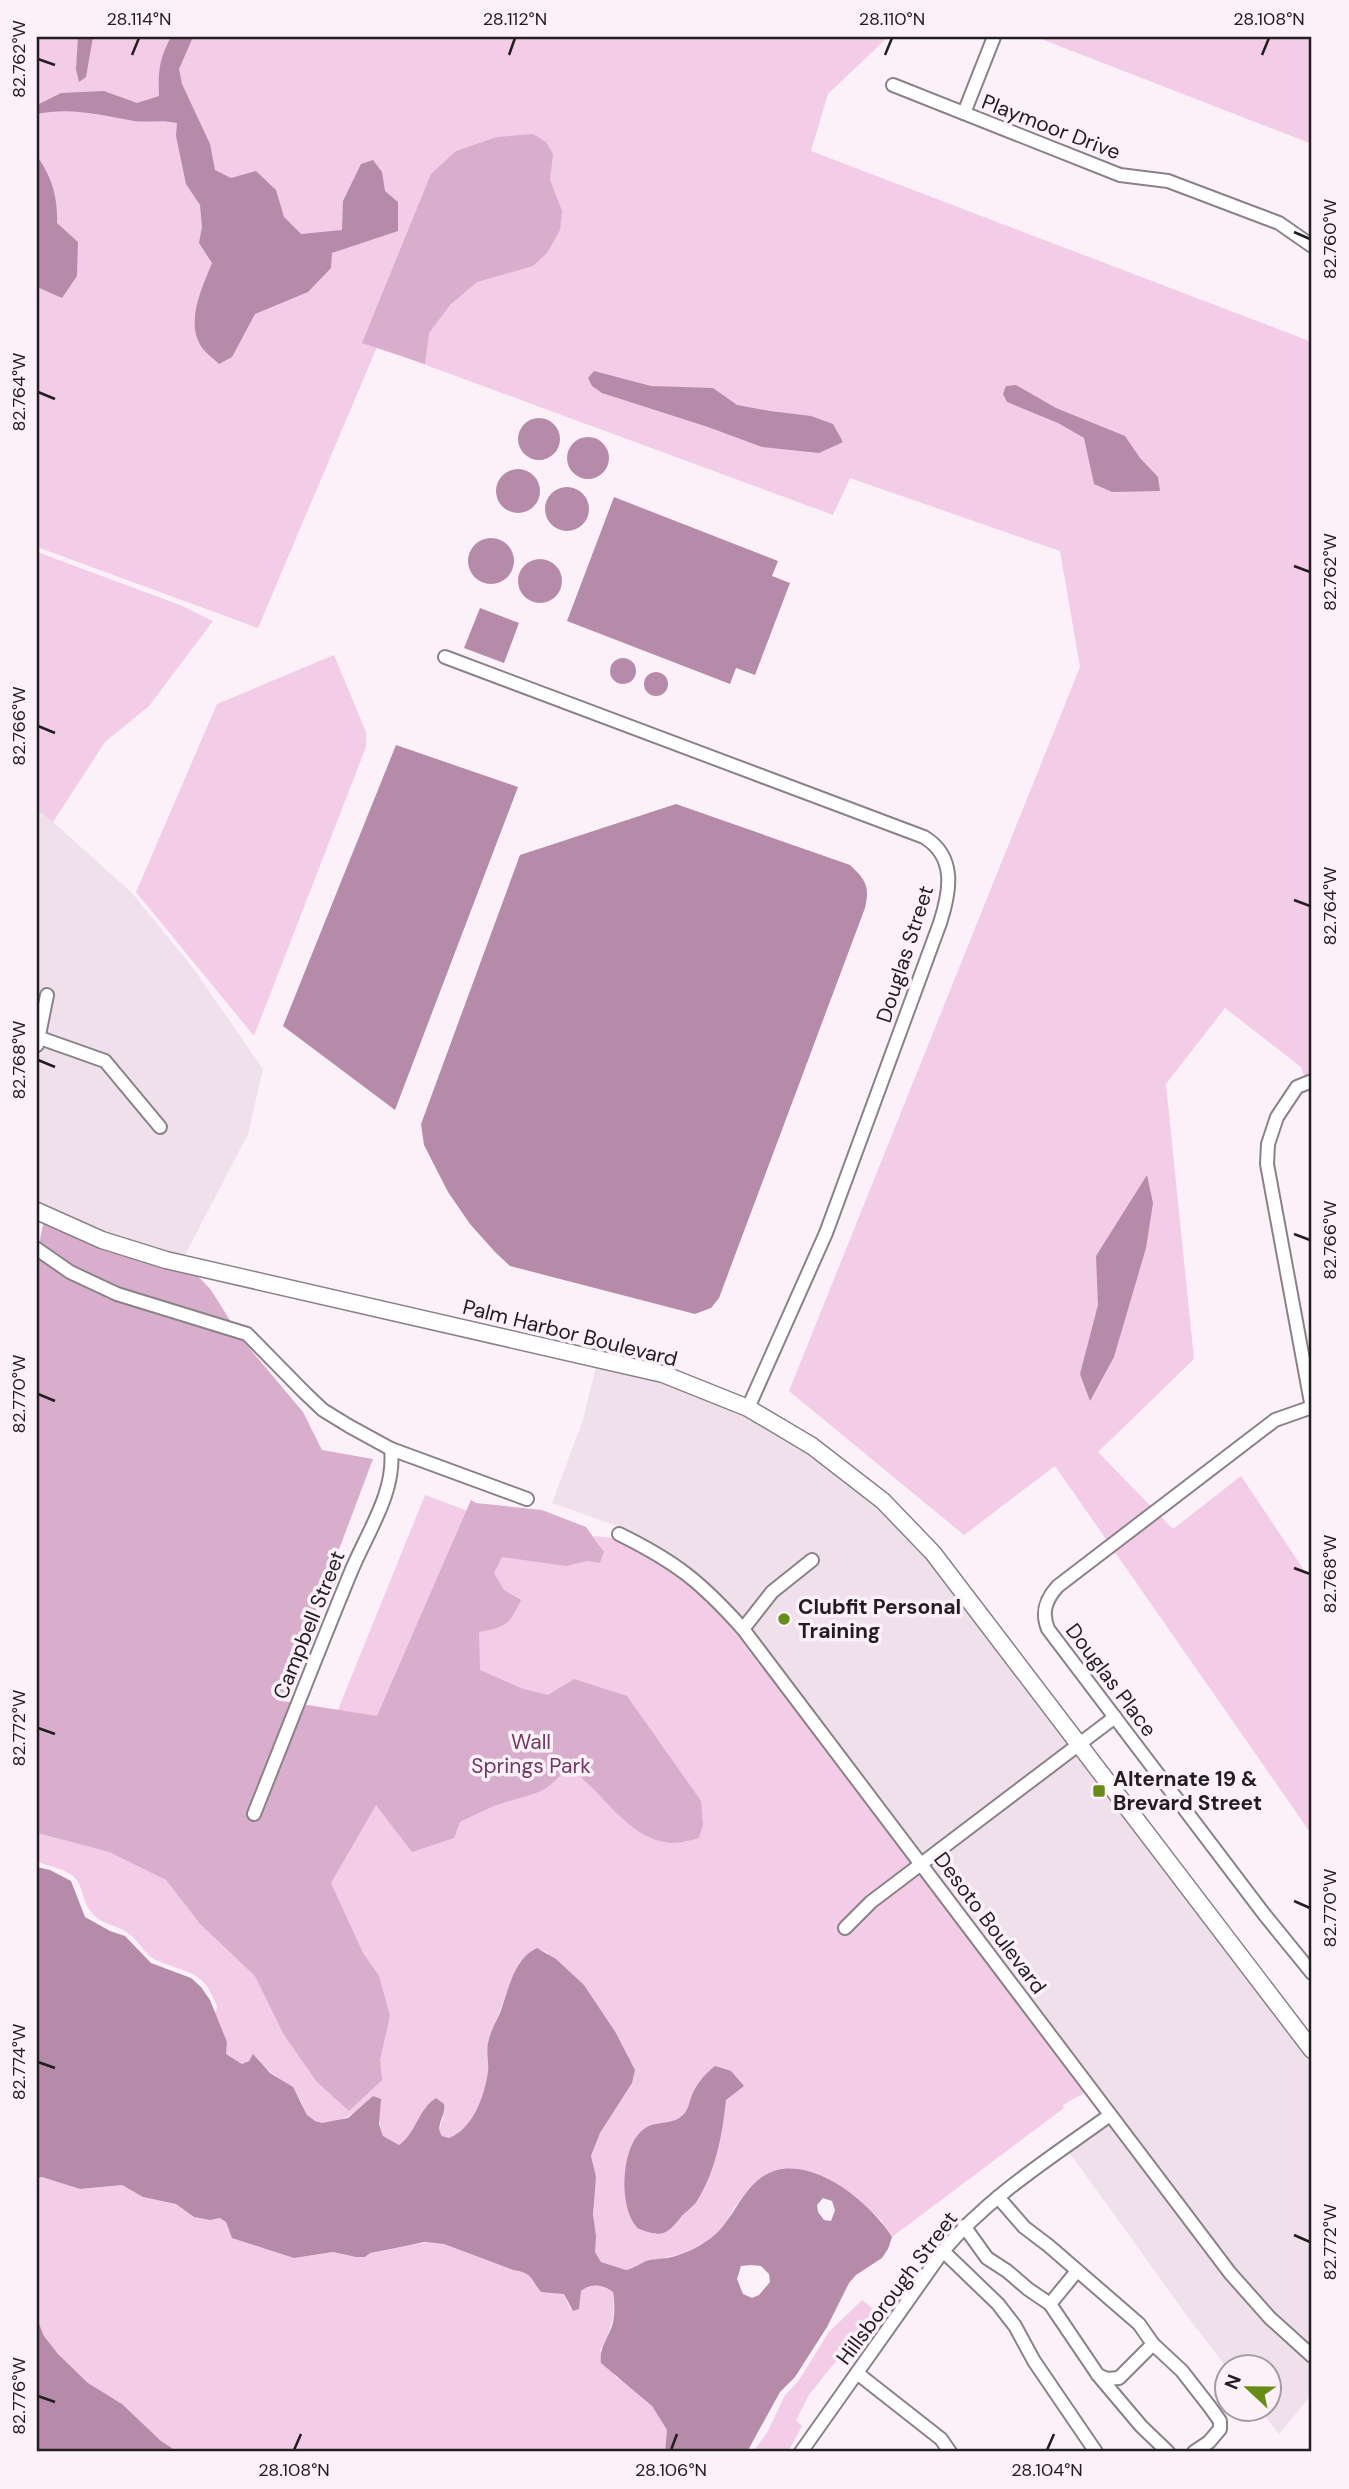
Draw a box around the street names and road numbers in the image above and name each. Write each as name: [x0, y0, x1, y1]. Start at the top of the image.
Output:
street label: Playmoor Drive: [978, 88, 1124, 166]
street label: Douglas Street: [870, 882, 940, 1026]
street label: Palm Harbor Boulevard: [460, 1293, 680, 1373]
street label: Campbell Street: [266, 1547, 352, 1703]
street label: Douglas Place: [1059, 1618, 1163, 1742]
street label: Desoto Boulevard: [927, 1846, 1053, 2000]
street label: Hillsborough Street: [830, 2205, 964, 2371]

